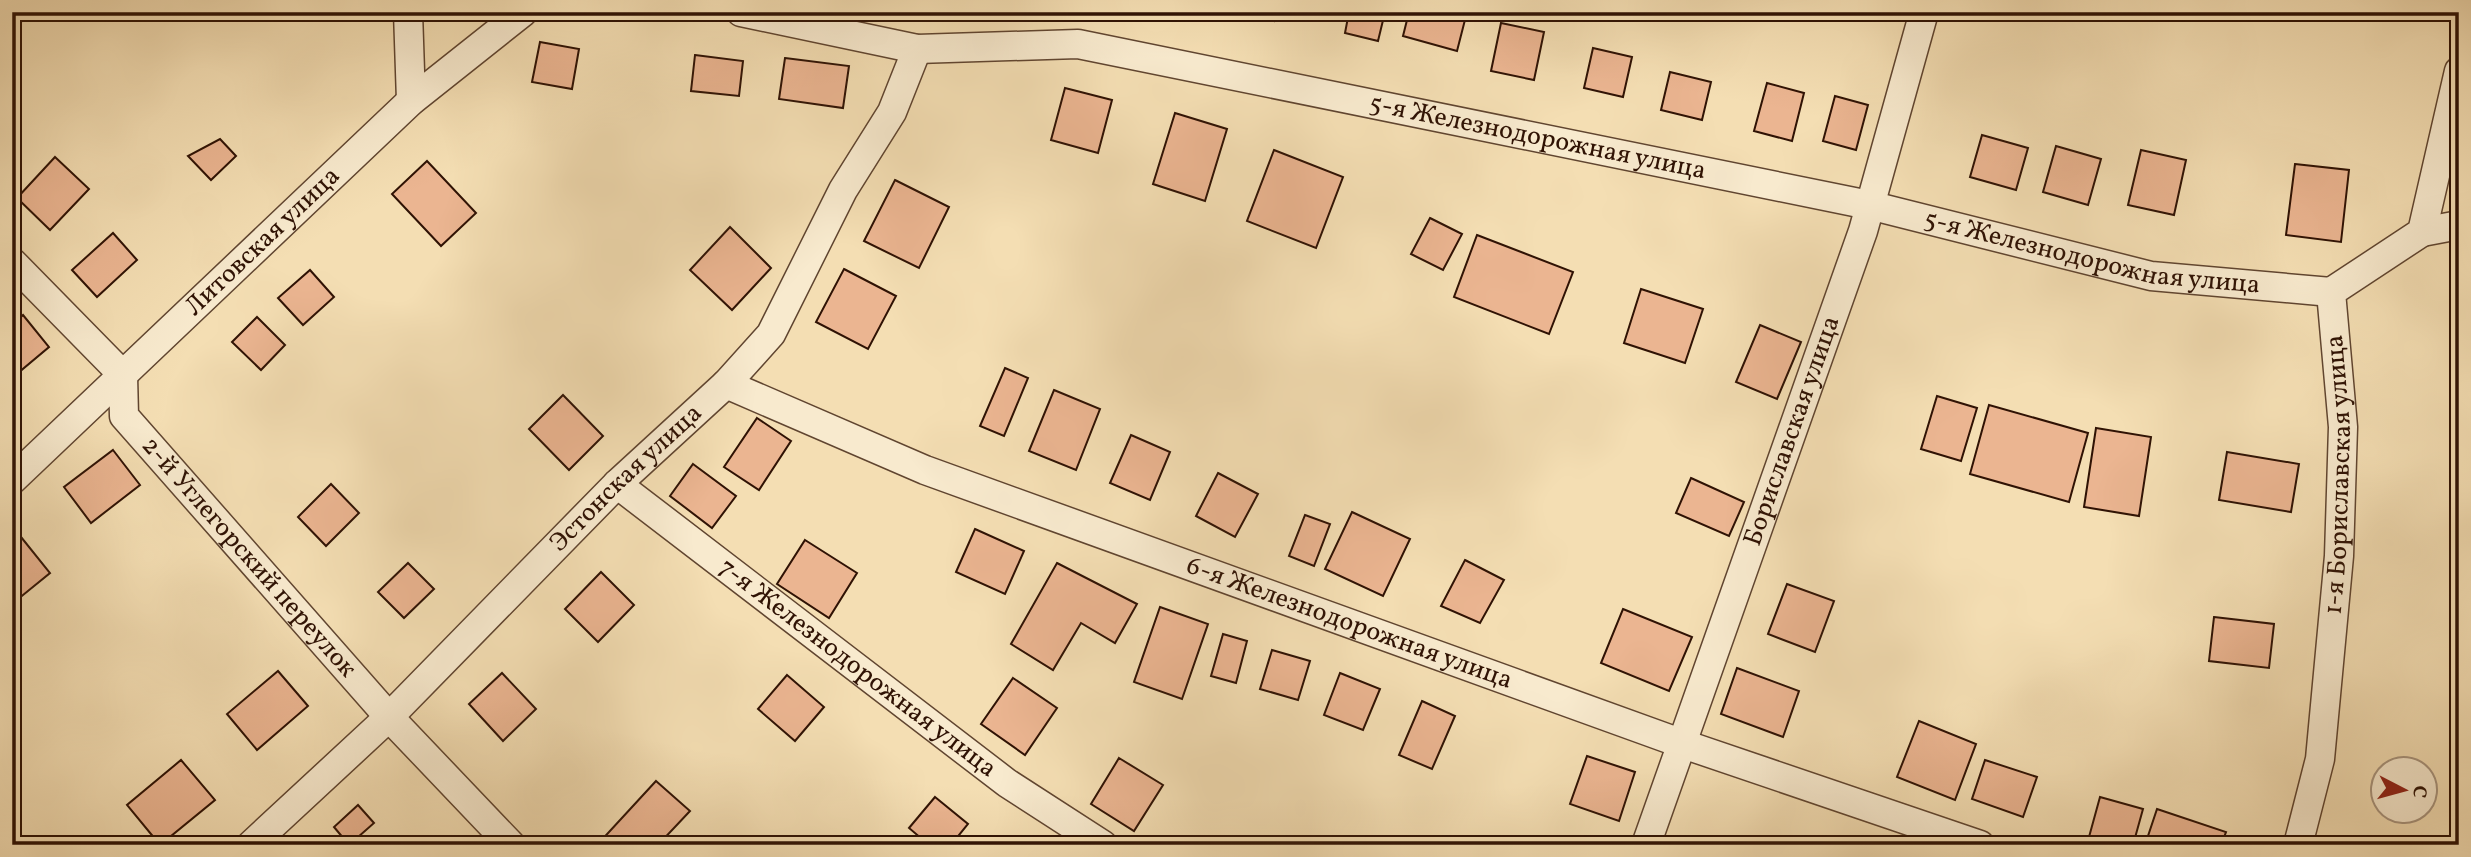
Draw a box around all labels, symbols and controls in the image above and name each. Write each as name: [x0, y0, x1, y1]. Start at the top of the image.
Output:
street label: 5-я Железнодорожная улица: [1366, 86, 1709, 189]
street label: Литовская улица: [177, 159, 349, 324]
street label: 5-я Железнодорожная улица: [1920, 202, 2262, 304]
street label: Бориславская улица: [1735, 311, 1849, 551]
street label: 1-я Бориславская улица: [2316, 333, 2361, 616]
street label: Эстонская улица: [542, 396, 711, 560]
street label: 2-й Углегорский переулок: [133, 429, 365, 686]
street label: 6-я Железнодорожная улица: [1181, 548, 1517, 699]
street label: 7-я Железнодорожная улица: [711, 550, 1004, 787]
north arrow: [2370, 756, 2440, 826]
text: С: [2405, 784, 2432, 799]

